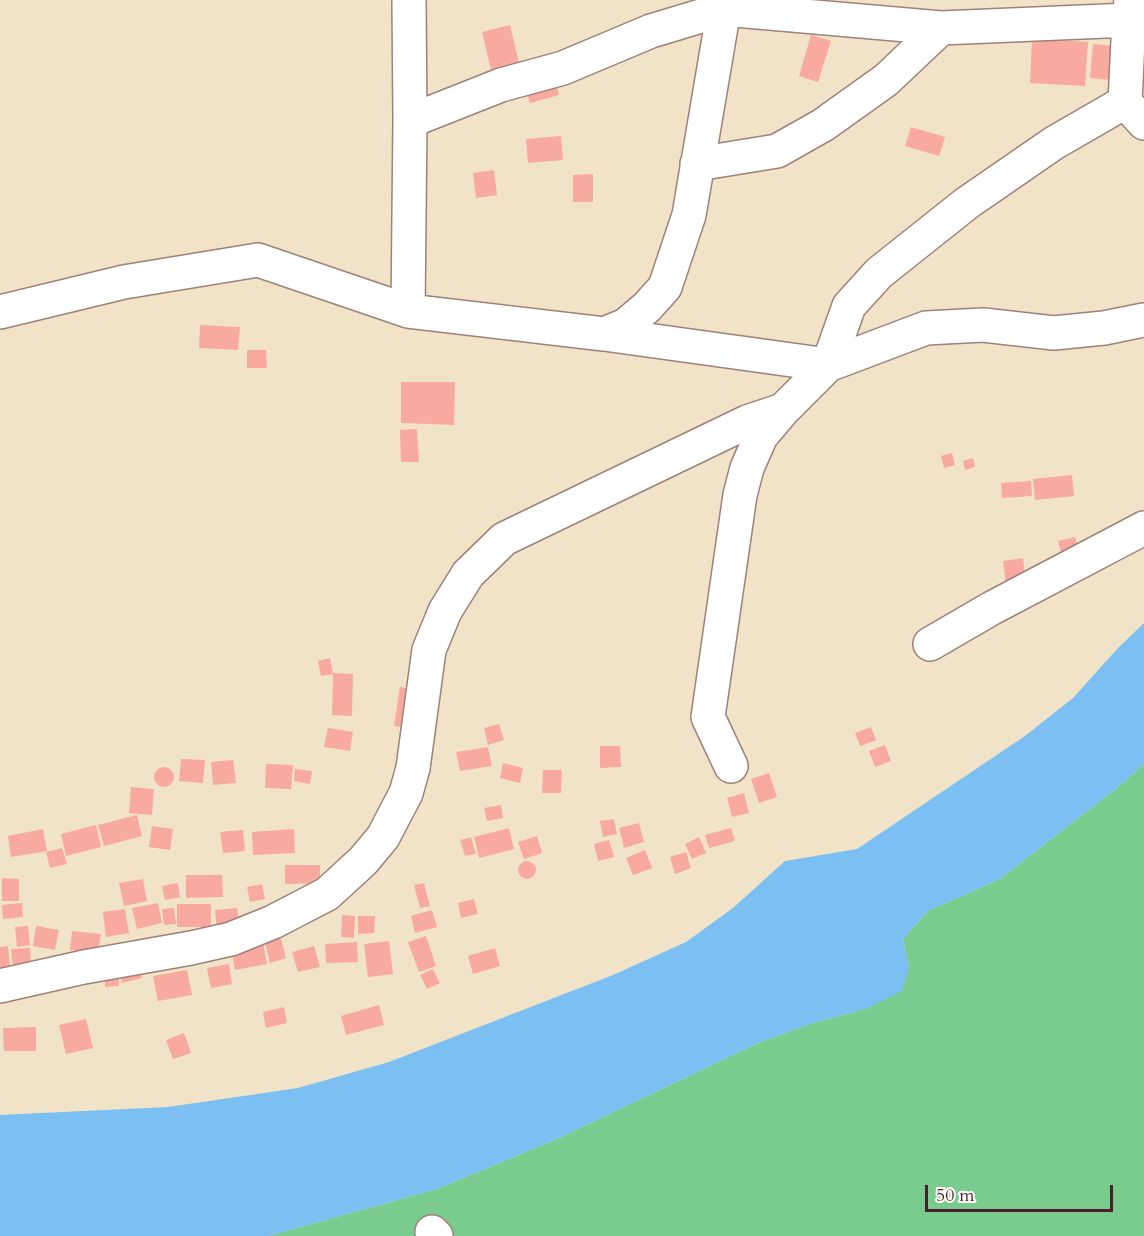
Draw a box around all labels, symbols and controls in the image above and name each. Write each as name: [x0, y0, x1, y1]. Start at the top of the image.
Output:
scale bar: [928, 1173, 1116, 1211]
text: 50 m: [936, 1183, 975, 1208]

